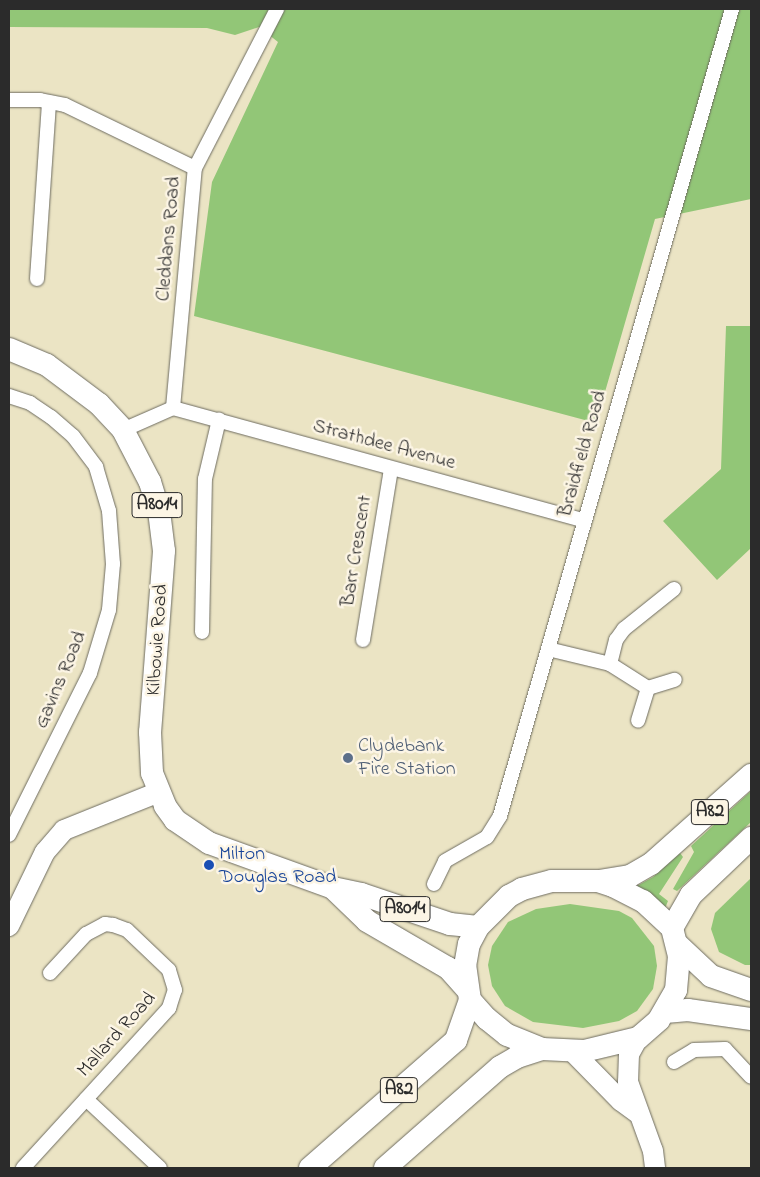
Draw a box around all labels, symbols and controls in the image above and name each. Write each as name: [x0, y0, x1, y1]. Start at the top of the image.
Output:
street label: Cleddans Road: [152, 176, 186, 302]
street label: Braidfield Road: [554, 388, 612, 520]
street label: Strathdee Avenue: [310, 414, 458, 476]
road number: A8014: [131, 488, 183, 522]
street label: Barr Crescent: [336, 494, 378, 608]
street label: Kilbowie Road: [142, 583, 174, 697]
street label: Gavins Road: [30, 628, 92, 732]
place label: Clydebank Fire Station: [358, 734, 456, 781]
marker: Clydebank Fire Station: [342, 752, 354, 764]
road number: A82: [690, 796, 730, 829]
place label: Milton Douglas Road: [219, 842, 336, 889]
marker: Milton Douglas Road: [203, 859, 215, 871]
road number: A8014: [379, 892, 431, 926]
street label: Mallard Road: [72, 987, 162, 1083]
road number: A82: [379, 1074, 419, 1106]

